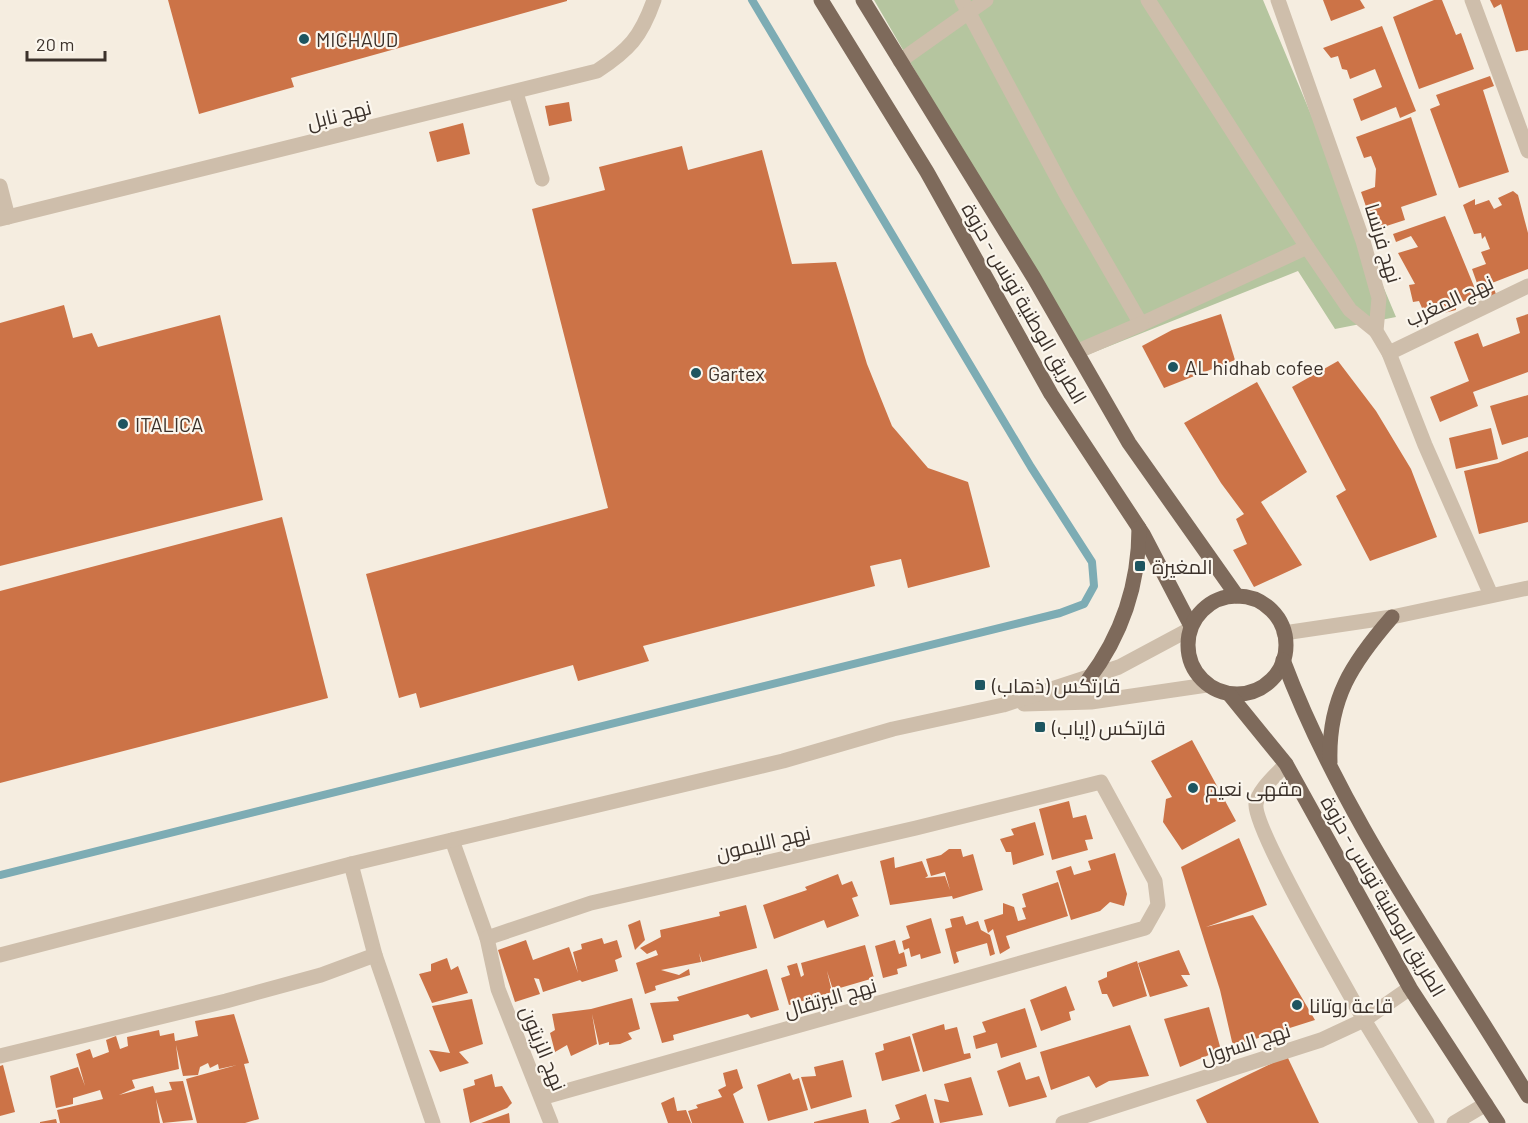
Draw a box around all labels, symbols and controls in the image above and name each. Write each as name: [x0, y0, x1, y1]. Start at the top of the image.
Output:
scale bar: [27, 24, 105, 62]
place label: MICHAUD: [316, 27, 398, 51]
marker: MICHAUD: [297, 32, 311, 46]
text: 20 m: [36, 33, 74, 55]
street label: نهج نابل: [304, 94, 374, 136]
street label: الطريق الوطنية تونس - حزوة: [956, 198, 1092, 409]
street label: نهج فرنسا: [1358, 200, 1407, 286]
street label: نهج المغرب: [1401, 269, 1498, 333]
place label: AL hidhab cofee: [1185, 355, 1324, 379]
marker: AL hidhab cofee: [1166, 360, 1180, 374]
place label: Gartex: [708, 361, 765, 385]
marker: Gartex: [689, 366, 703, 380]
place label: ITALICA: [135, 412, 203, 436]
marker: ITALICA: [116, 417, 130, 431]
place label: المغيرة: [1152, 554, 1213, 579]
marker: المغيرة: [1133, 559, 1147, 573]
place label: قارتكس (ذهاب): [991, 673, 1120, 699]
marker: قارتكس (ذهاب): [973, 678, 987, 692]
place label: قارتكس (إياب): [1051, 715, 1166, 741]
marker: قارتكس (إياب): [1033, 720, 1047, 734]
place label: مقهى نعيم: [1205, 776, 1303, 803]
marker: مقهى نعيم: [1186, 781, 1200, 795]
street label: الطريق الوطنية تونس - حزوة: [1315, 791, 1451, 1002]
street label: نهج الليمون: [713, 819, 813, 867]
street label: نهج البرتقال: [781, 972, 880, 1025]
place label: قاعة روتانا: [1309, 993, 1393, 1018]
marker: قاعة روتانا: [1290, 998, 1304, 1012]
street label: نهج الزيتون: [513, 1002, 572, 1095]
street label: نهج السرول: [1197, 1017, 1294, 1072]

